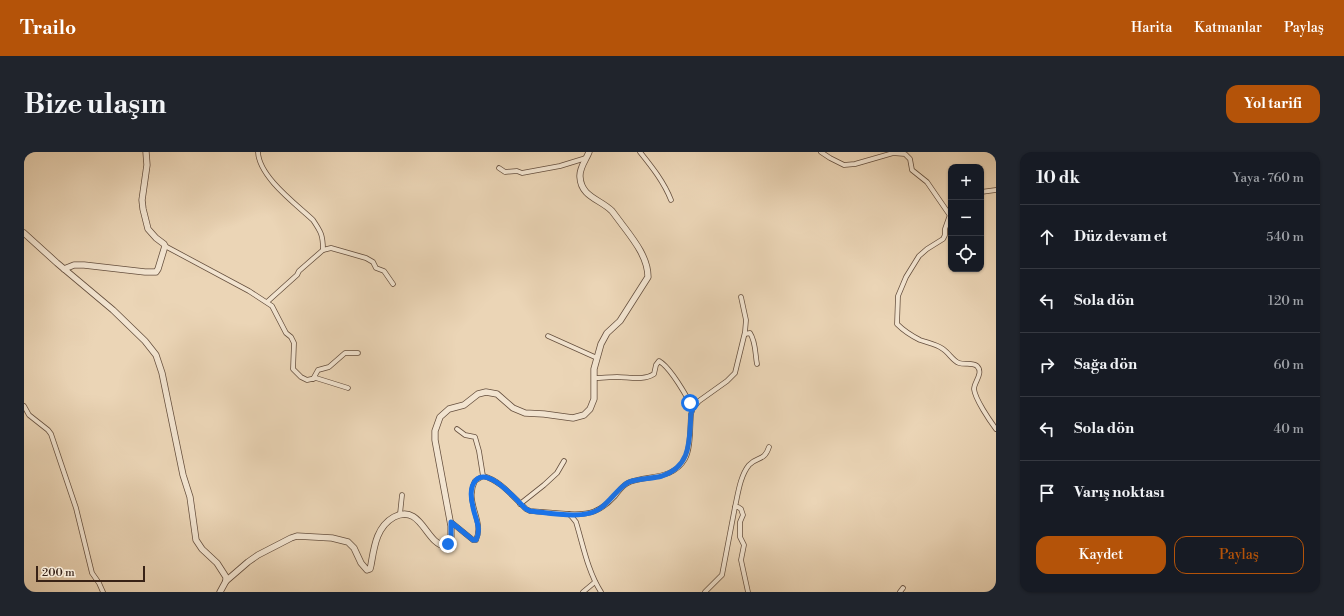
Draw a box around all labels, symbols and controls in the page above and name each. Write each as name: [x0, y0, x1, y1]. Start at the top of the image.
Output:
text: Trailo: [20, 16, 76, 40]
text: Harita: [1131, 19, 1172, 37]
text: Katmanlar: [1194, 19, 1262, 37]
text: Paylaş: [1284, 19, 1324, 37]
button: Yol tarifi: [1226, 85, 1320, 123]
text: Bize ulaşın: [24, 87, 166, 122]
map controls: [948, 164, 984, 272]
button: +: [948, 164, 984, 200]
text: 10 dk: [1036, 167, 1080, 189]
text: Yaya · 760 m: [1233, 170, 1304, 186]
button: −: [948, 200, 984, 236]
icon: ahead: [1036, 226, 1058, 248]
text: Düz devam et: [1074, 227, 1167, 246]
text: 540 m: [1266, 229, 1304, 245]
button: locate: [948, 236, 984, 272]
icon: left: [1036, 290, 1058, 312]
text: Sola dön: [1074, 291, 1134, 310]
text: 120 m: [1268, 293, 1304, 309]
icon: right: [1036, 354, 1058, 376]
text: Sağa dön: [1074, 355, 1137, 374]
text: 60 m: [1273, 357, 1304, 373]
route start: [681, 394, 699, 412]
icon: left: [1036, 418, 1058, 440]
text: Sola dön: [1074, 419, 1134, 438]
text: 40 m: [1274, 421, 1304, 437]
icon: arrive: [1036, 482, 1058, 504]
text: Varış noktası: [1074, 483, 1165, 502]
route end: [439, 535, 457, 553]
button: Kaydet: [1036, 536, 1166, 574]
button: Paylaş: [1174, 536, 1304, 574]
scale bar: [36, 564, 145, 583]
text: 200 m: [42, 566, 75, 580]

